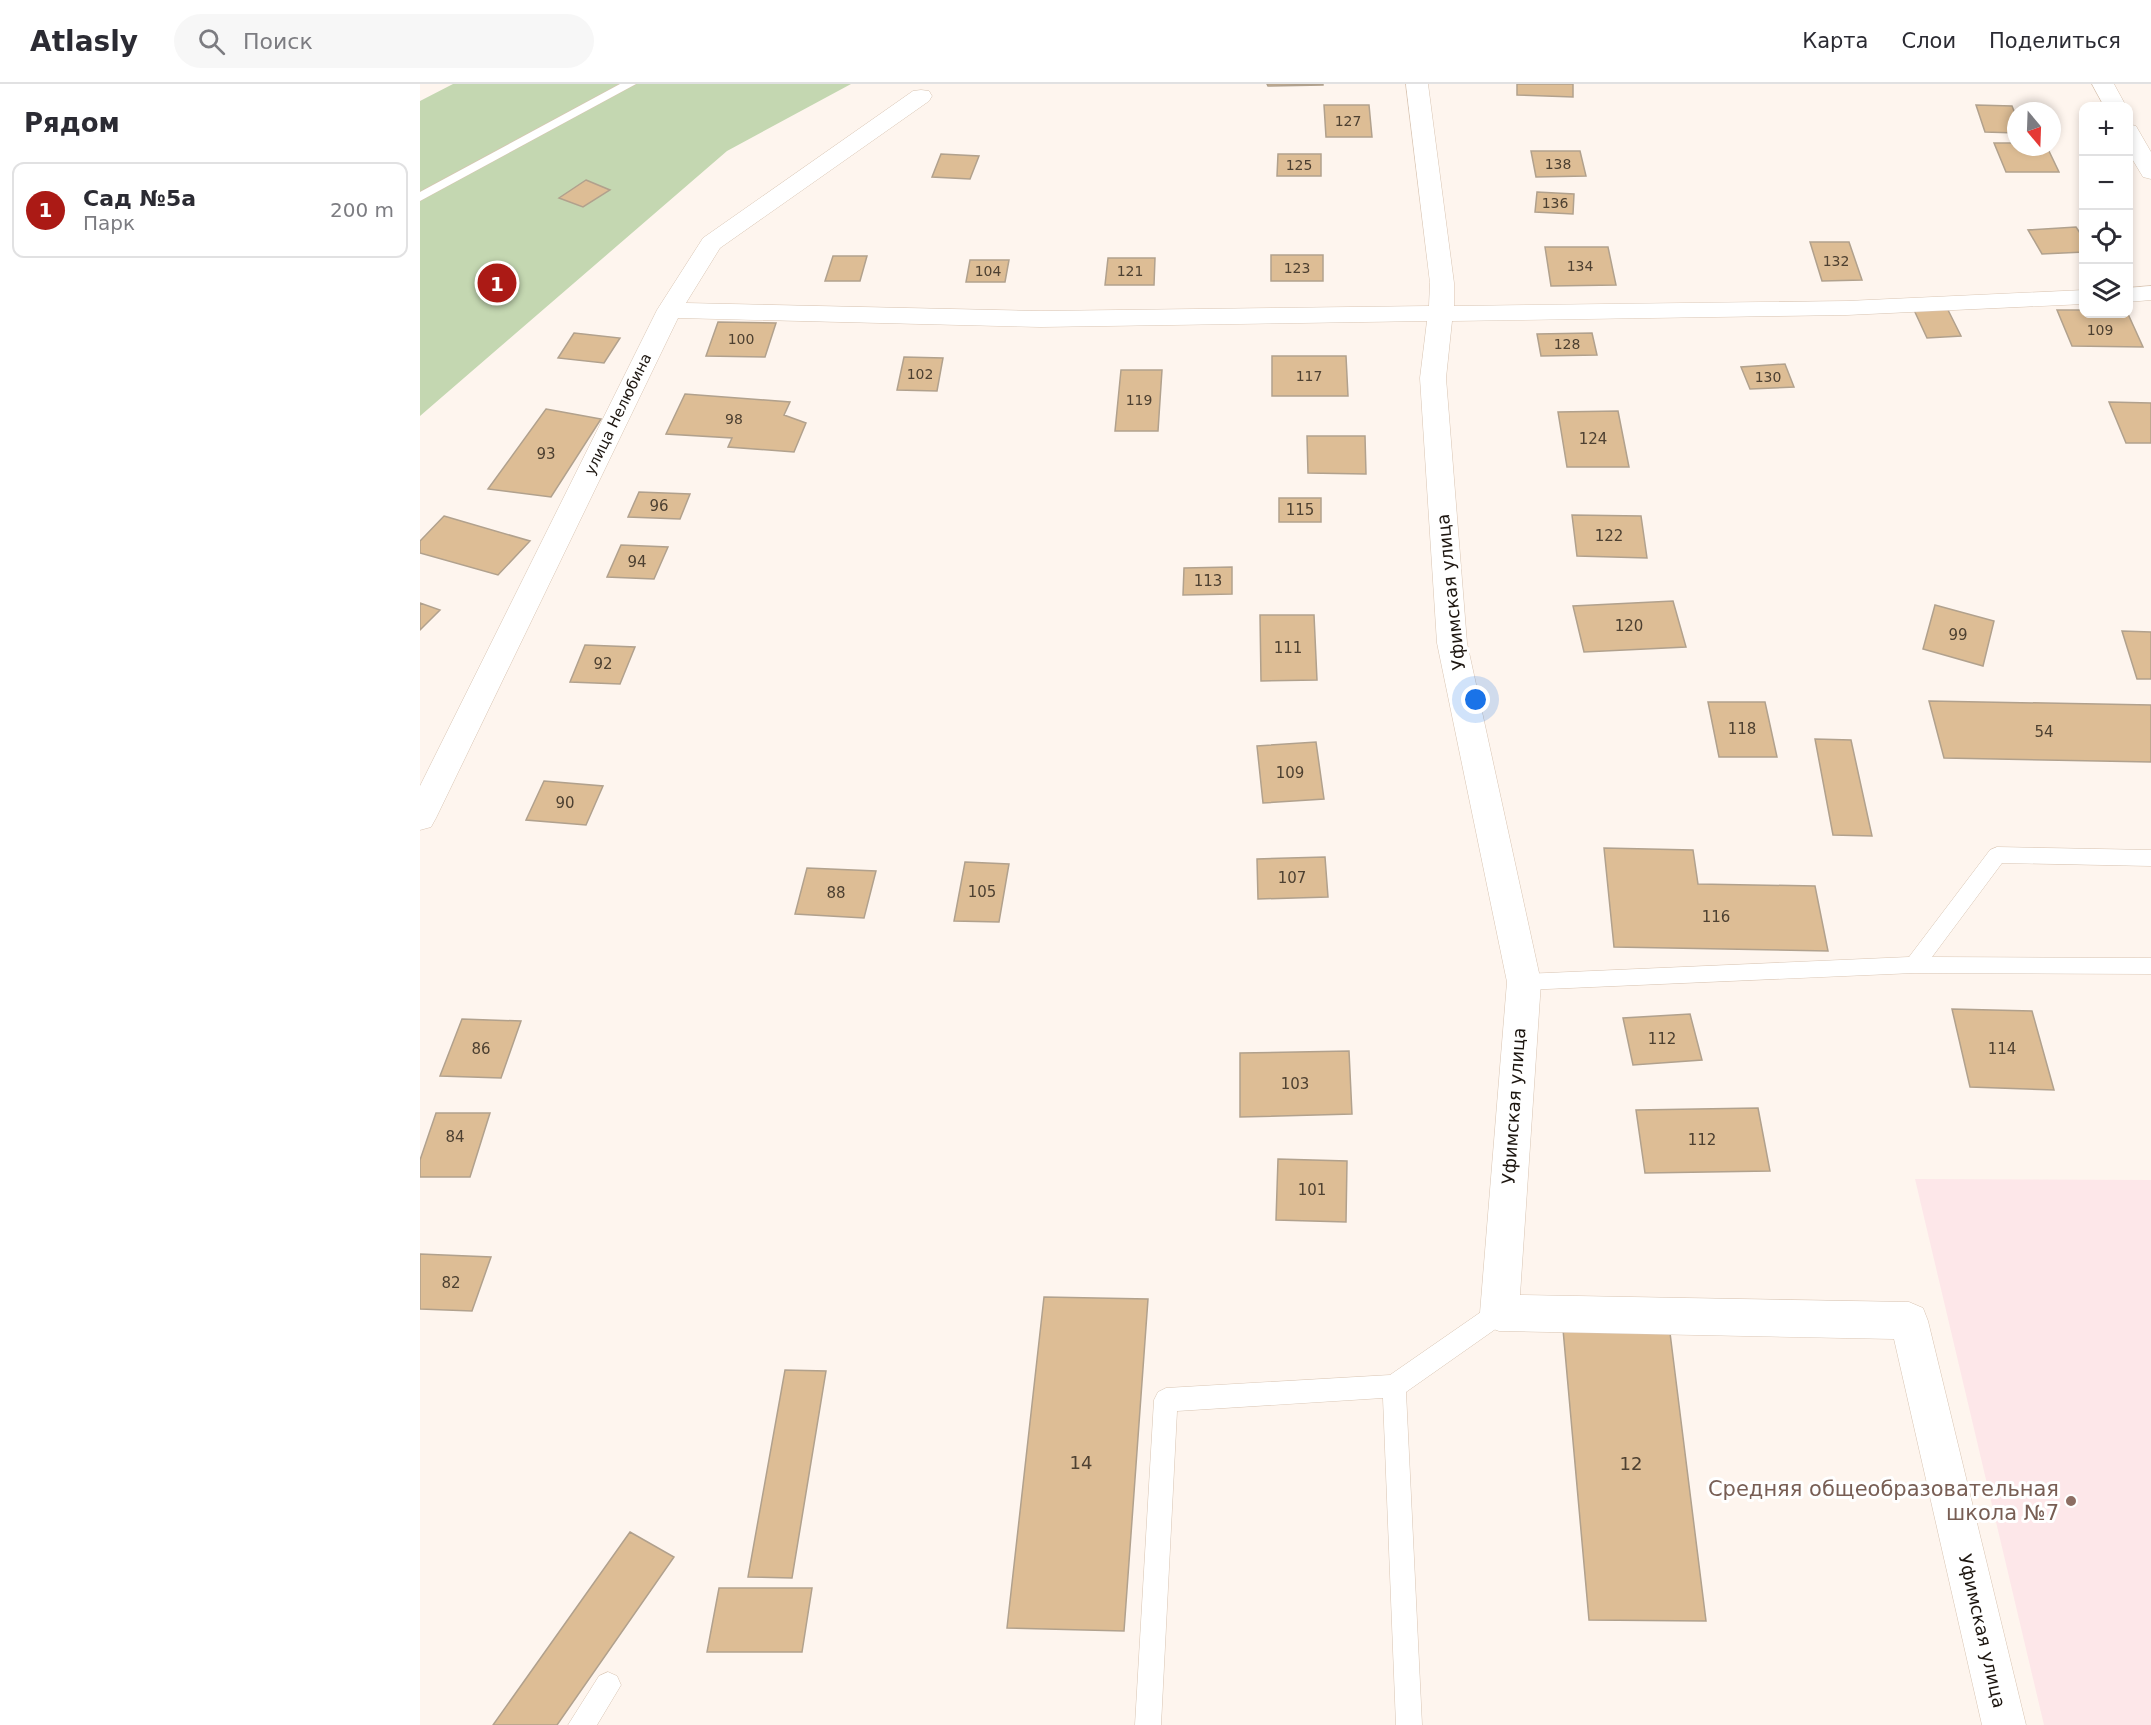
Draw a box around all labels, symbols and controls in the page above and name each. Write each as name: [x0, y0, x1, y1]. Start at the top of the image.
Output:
search box: [174, 14, 594, 68]
text: Atlasly: [30, 25, 138, 58]
icon: search: [195, 25, 228, 58]
text: Поиск: [243, 29, 313, 54]
text: Карта: [1802, 29, 1868, 53]
text: Слои: [1901, 29, 1956, 53]
text: Поделиться: [1989, 29, 2121, 53]
north arrow: [2007, 102, 2061, 156]
map controls: [2079, 102, 2133, 318]
button: +: [2079, 102, 2133, 156]
text: Рядом: [24, 108, 120, 138]
house number: 127: [1335, 113, 1361, 129]
house number: 138: [1545, 156, 1571, 172]
button: −: [2079, 156, 2133, 210]
house number: 125: [1286, 157, 1312, 173]
text: Сад №5а: [83, 186, 196, 211]
house number: 136: [1542, 195, 1568, 211]
text: 1: [39, 198, 52, 222]
text: 200 m: [330, 198, 394, 222]
button: locate: [2079, 210, 2133, 264]
text: Парк: [83, 211, 135, 235]
house number: 132: [1823, 253, 1849, 269]
house number: 134: [1567, 258, 1593, 274]
pin: 1: [478, 260, 517, 306]
house number: 123: [1284, 260, 1310, 276]
house number: 104: [975, 263, 1001, 279]
house number: 121: [1117, 263, 1143, 279]
button: layers: [2079, 264, 2133, 318]
house number: 109: [2087, 322, 2113, 338]
house number: 100: [728, 331, 754, 347]
house number: 128: [1554, 336, 1580, 352]
street label: улица Нелюбина: [581, 350, 655, 478]
house number: 102: [907, 366, 933, 382]
house number: 117: [1296, 368, 1322, 384]
house number: 130: [1755, 369, 1781, 385]
house number: 119: [1126, 392, 1152, 408]
house number: 98: [725, 411, 743, 427]
house number: 124: [1579, 430, 1607, 448]
house number: 93: [536, 445, 556, 463]
house number: 96: [649, 497, 669, 515]
house number: 115: [1286, 501, 1314, 519]
street label: Уфимская улица: [1432, 513, 1469, 671]
house number: 122: [1595, 527, 1623, 545]
house number: 94: [627, 553, 647, 571]
house number: 113: [1194, 572, 1222, 590]
house number: 120: [1615, 617, 1643, 635]
house number: 99: [1948, 626, 1968, 644]
house number: 111: [1274, 639, 1302, 657]
house number: 92: [593, 655, 613, 673]
your location: [1461, 685, 1490, 714]
house number: 118: [1728, 720, 1756, 738]
house number: 54: [2034, 723, 2054, 741]
house number: 109: [1276, 764, 1304, 782]
house number: 90: [555, 794, 575, 812]
house number: 107: [1278, 869, 1306, 887]
house number: 105: [968, 883, 996, 901]
house number: 88: [826, 884, 846, 902]
house number: 116: [1702, 908, 1730, 926]
street label: Уфимская улица: [1498, 1027, 1529, 1185]
house number: 112: [1648, 1030, 1676, 1048]
house number: 86: [471, 1040, 491, 1058]
house number: 114: [1988, 1040, 2016, 1058]
house number: 103: [1281, 1075, 1309, 1093]
house number: 84: [445, 1128, 465, 1146]
house number: 112: [1688, 1131, 1716, 1149]
house number: 101: [1298, 1181, 1326, 1199]
house number: 82: [441, 1274, 461, 1292]
house number: 14: [1070, 1452, 1092, 1473]
house number: 12: [1620, 1453, 1642, 1474]
place label: Средняя общеобразовательная школа №7: [1708, 1477, 2059, 1525]
marker: Средняя общеобразовательная школа №7: [2064, 1494, 2078, 1508]
street label: Уфимская улица: [1955, 1552, 2010, 1710]

